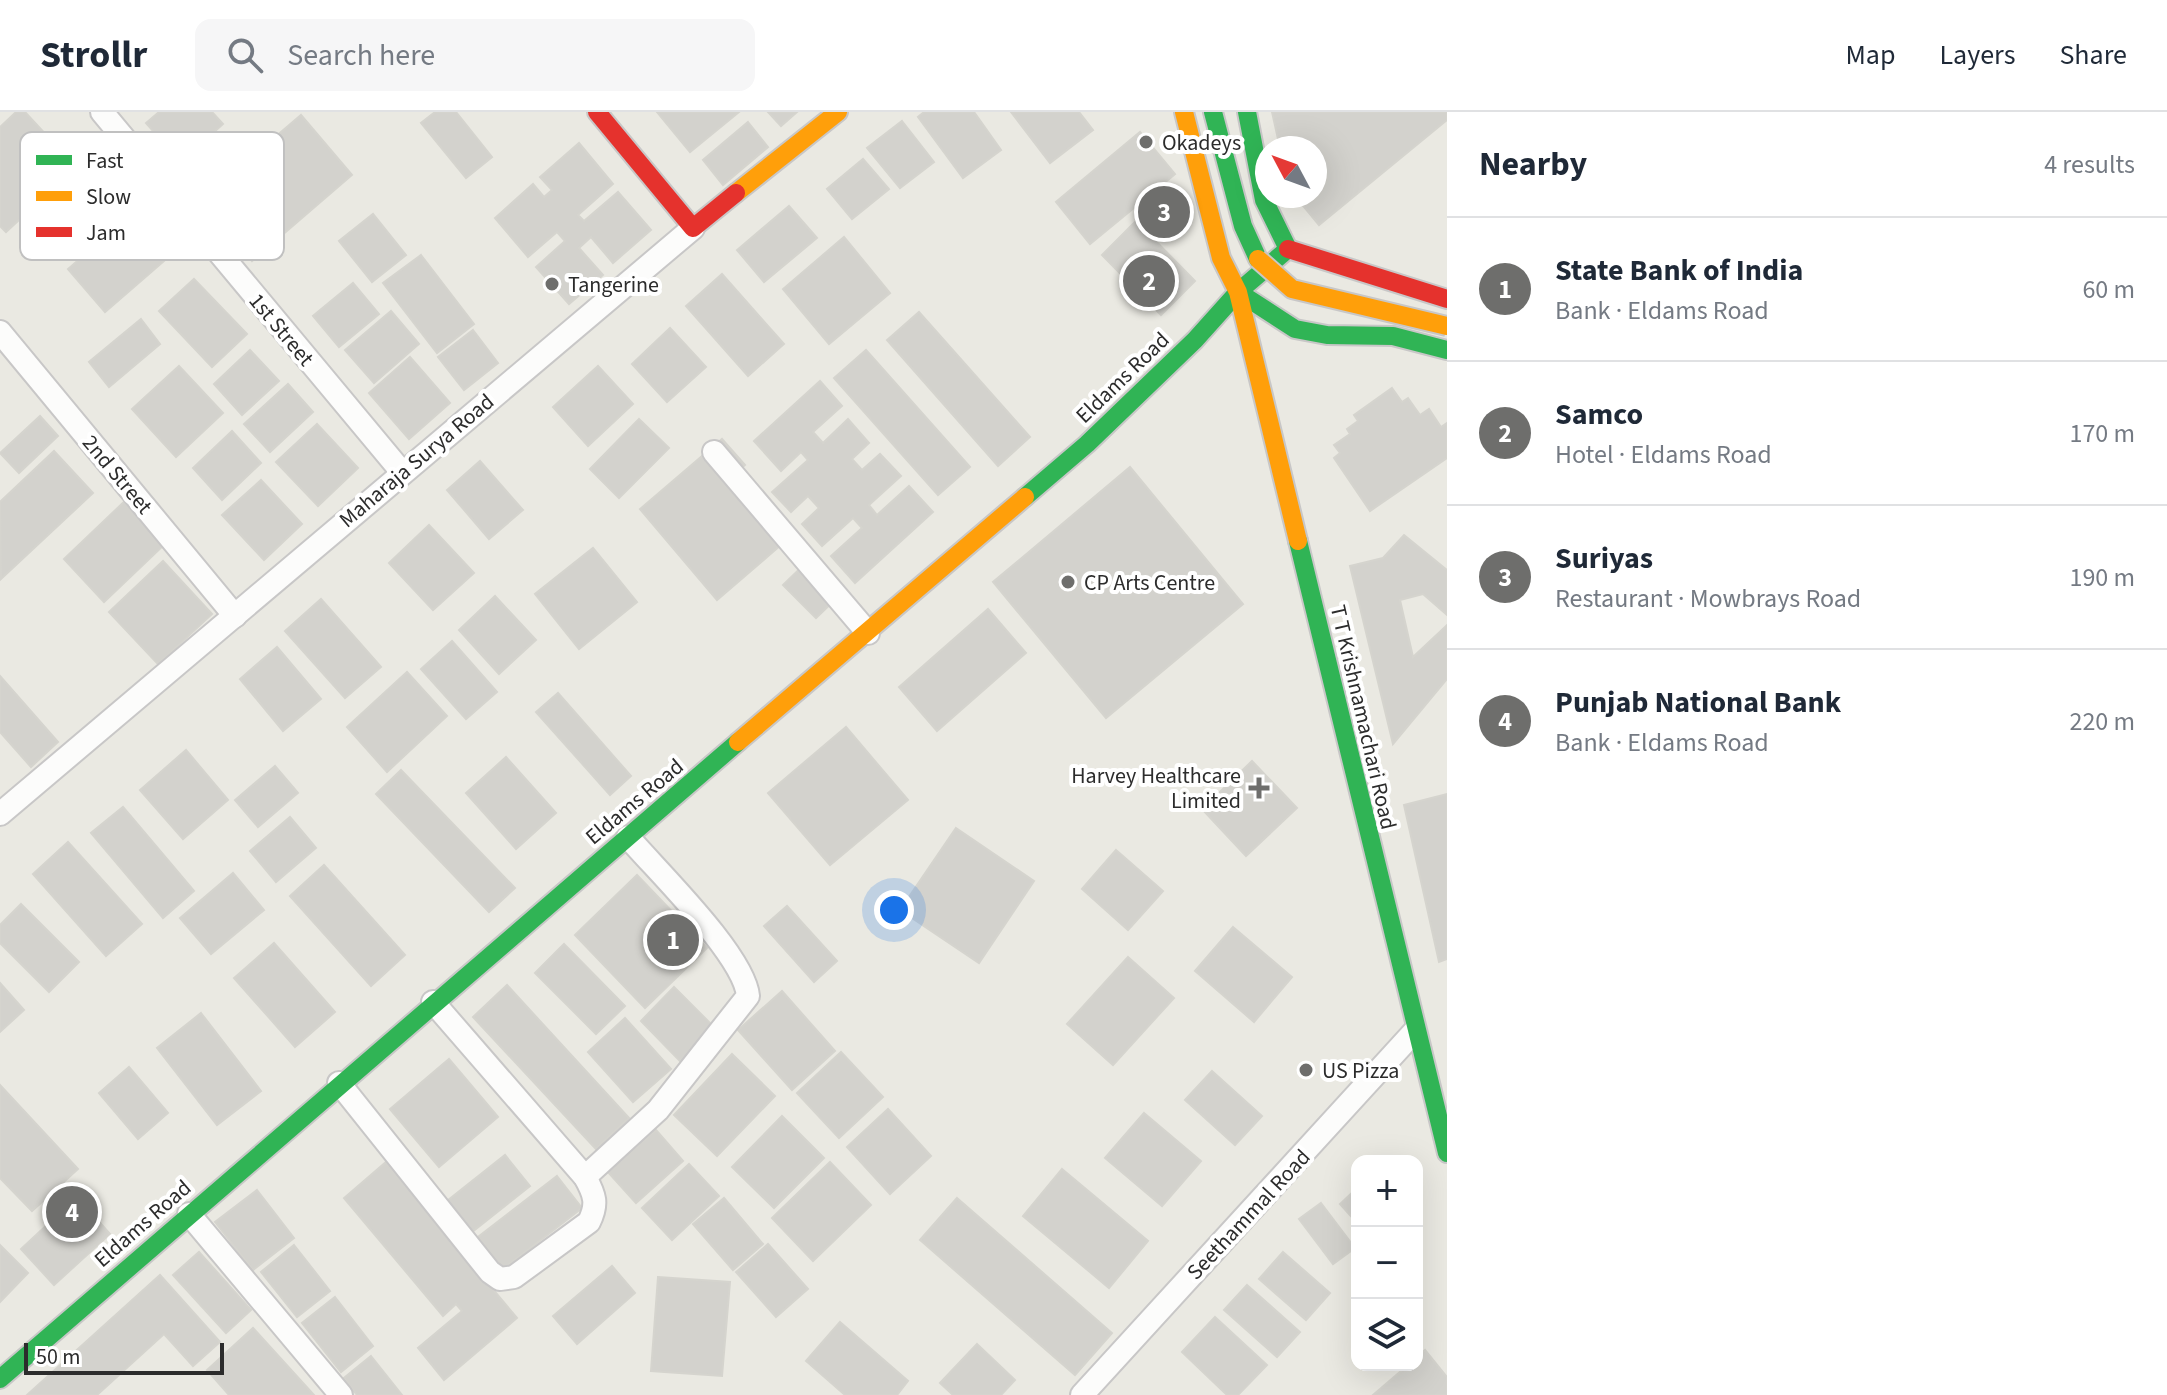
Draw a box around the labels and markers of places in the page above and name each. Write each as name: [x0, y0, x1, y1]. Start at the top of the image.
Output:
place label: Okadeys: [1162, 127, 1241, 159]
marker: Okadeys: [1137, 133, 1155, 151]
pin: 3: [1138, 182, 1190, 242]
pin: 2: [1123, 251, 1175, 311]
place label: Tangerine: [568, 269, 659, 301]
marker: Tangerine: [543, 275, 561, 293]
place label: CP Arts Centre: [1084, 567, 1215, 599]
marker: CP Arts Centre: [1059, 573, 1077, 591]
place label: Harvey Healthcare Limited: [1071, 760, 1241, 817]
marker: Harvey Healthcare Limited: [1248, 777, 1270, 799]
pin: 1: [647, 910, 699, 970]
place label: US Pizza: [1322, 1055, 1399, 1087]
marker: US Pizza: [1297, 1061, 1315, 1079]
pin: 4: [46, 1182, 98, 1242]

